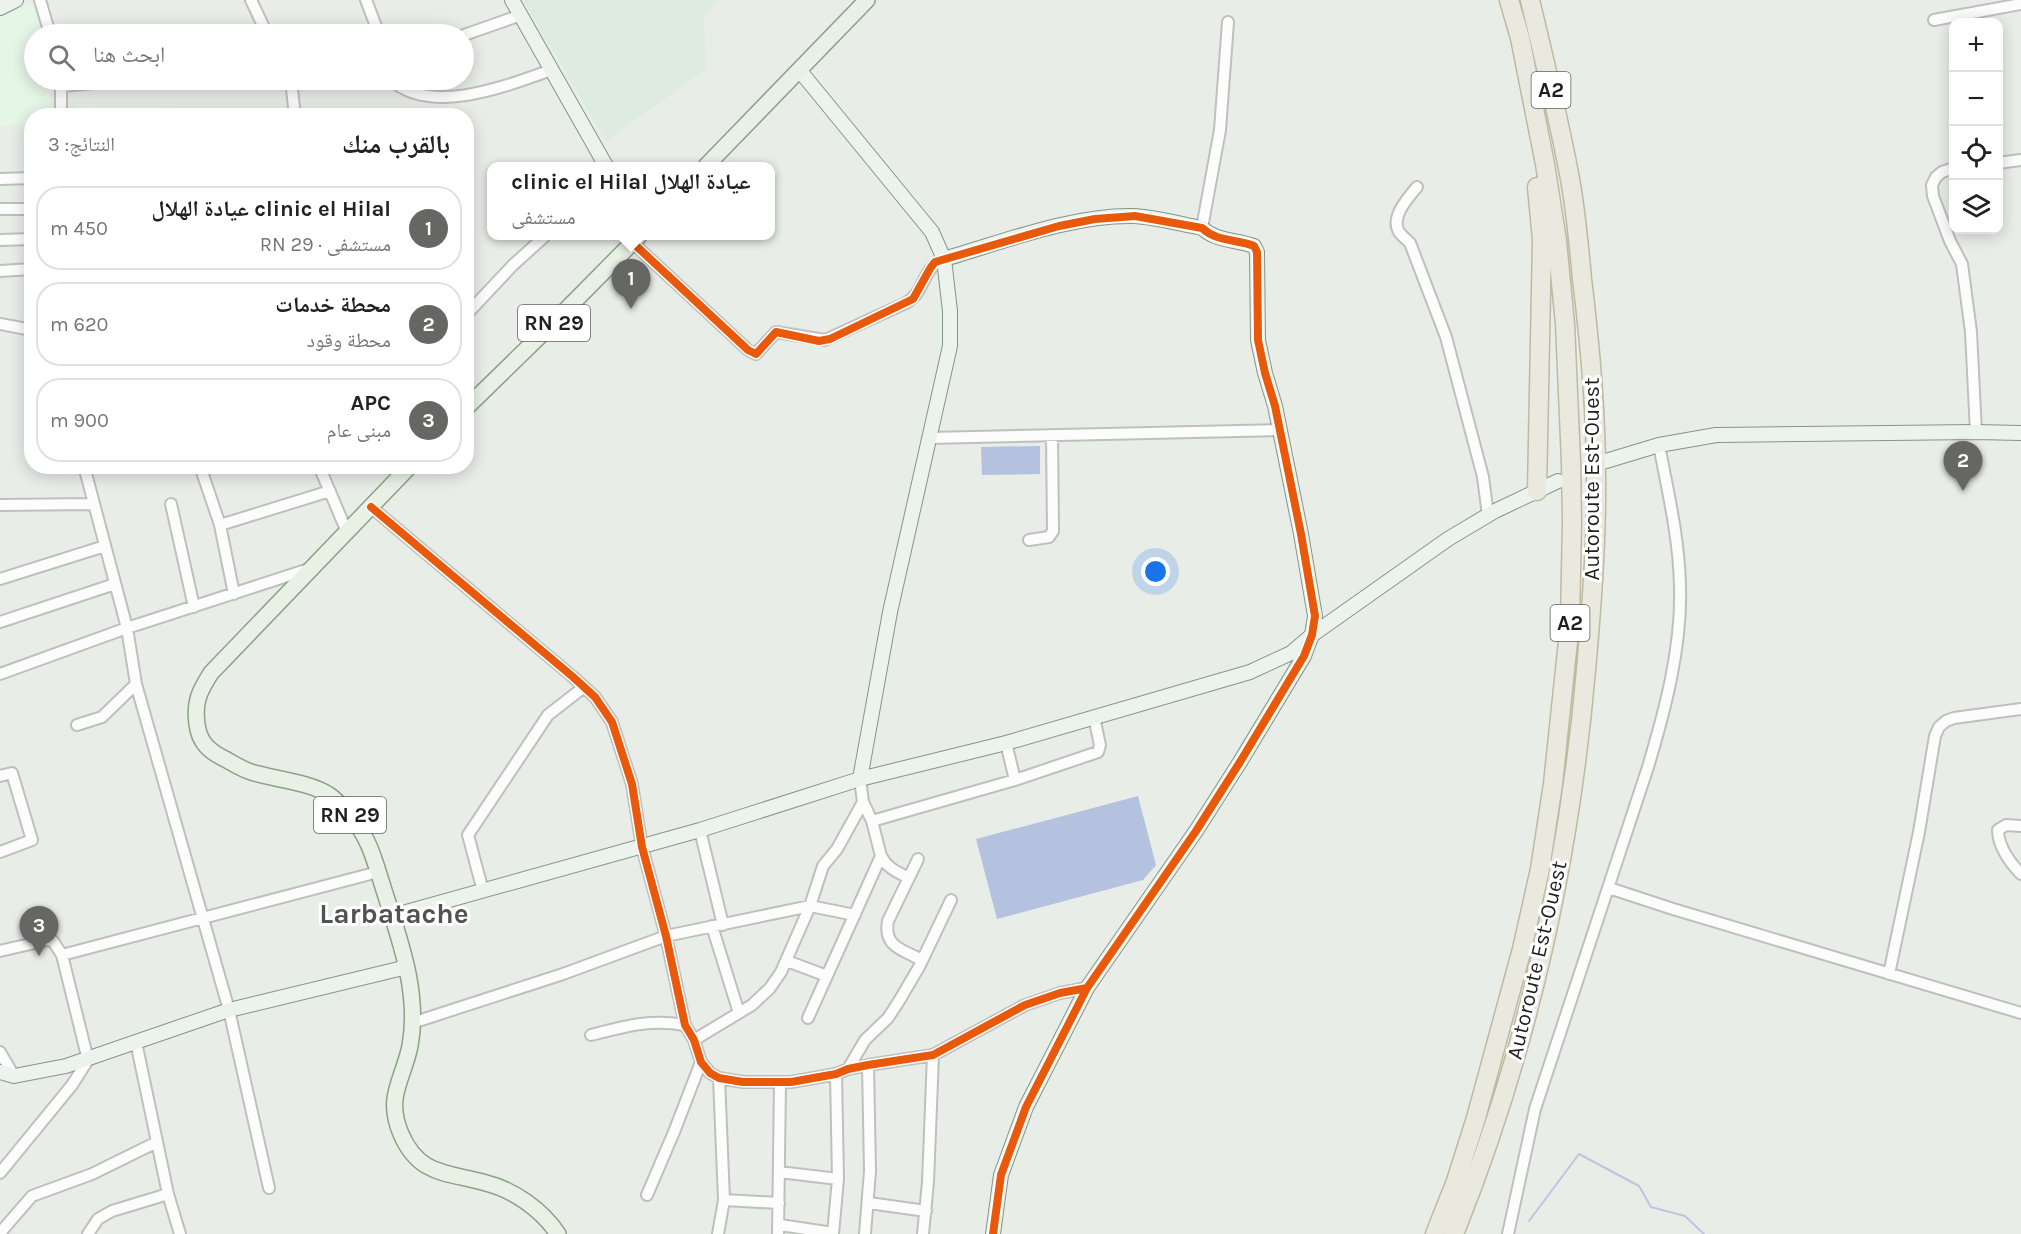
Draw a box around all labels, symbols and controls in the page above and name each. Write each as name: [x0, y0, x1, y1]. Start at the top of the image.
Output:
map controls: [1949, 18, 2003, 234]
button: +: [1949, 18, 2003, 72]
search box: [24, 24, 474, 90]
icon: search: [45, 41, 78, 74]
text: ابحث هنا: [93, 42, 165, 68]
road number: A2: [1532, 72, 1570, 108]
button: −: [1949, 72, 2003, 126]
button: locate: [1949, 126, 2003, 180]
text: بالقرب منك: [342, 129, 450, 160]
text: النتائج: 3: [48, 133, 115, 156]
popup: [487, 162, 775, 240]
text: clinic el Hilal عيادة الهلال: [511, 169, 751, 195]
button: layers: [1949, 180, 2003, 234]
text: clinic el Hilal عيادة الهلال: [152, 196, 391, 222]
text: مستشفى: [511, 206, 576, 229]
text: 450 m: [50, 217, 108, 240]
text: 1: [425, 217, 432, 240]
text: مستشفى · RN 29: [260, 233, 391, 256]
pin: 1: [612, 260, 650, 309]
text: محطة خدمات: [275, 292, 391, 318]
road number: RN 29: [518, 305, 590, 341]
text: 620 m: [50, 313, 108, 336]
text: 2: [422, 313, 435, 336]
text: محطة وقود: [307, 329, 391, 352]
street label: Autoroute Est-Ouest: [1579, 378, 1605, 580]
text: APC: [351, 390, 391, 416]
text: 900 m: [50, 409, 109, 432]
text: 3: [422, 409, 435, 432]
text: مبنى عام: [327, 419, 391, 442]
pin: 2: [1944, 442, 1982, 491]
your location: [1141, 557, 1170, 586]
road number: A2: [1550, 605, 1590, 641]
road number: RN 29: [314, 797, 386, 833]
street label: Autoroute Est-Ouest: [1502, 858, 1572, 1062]
district label: Larbatache: [319, 897, 469, 930]
pin: 3: [20, 906, 58, 956]

